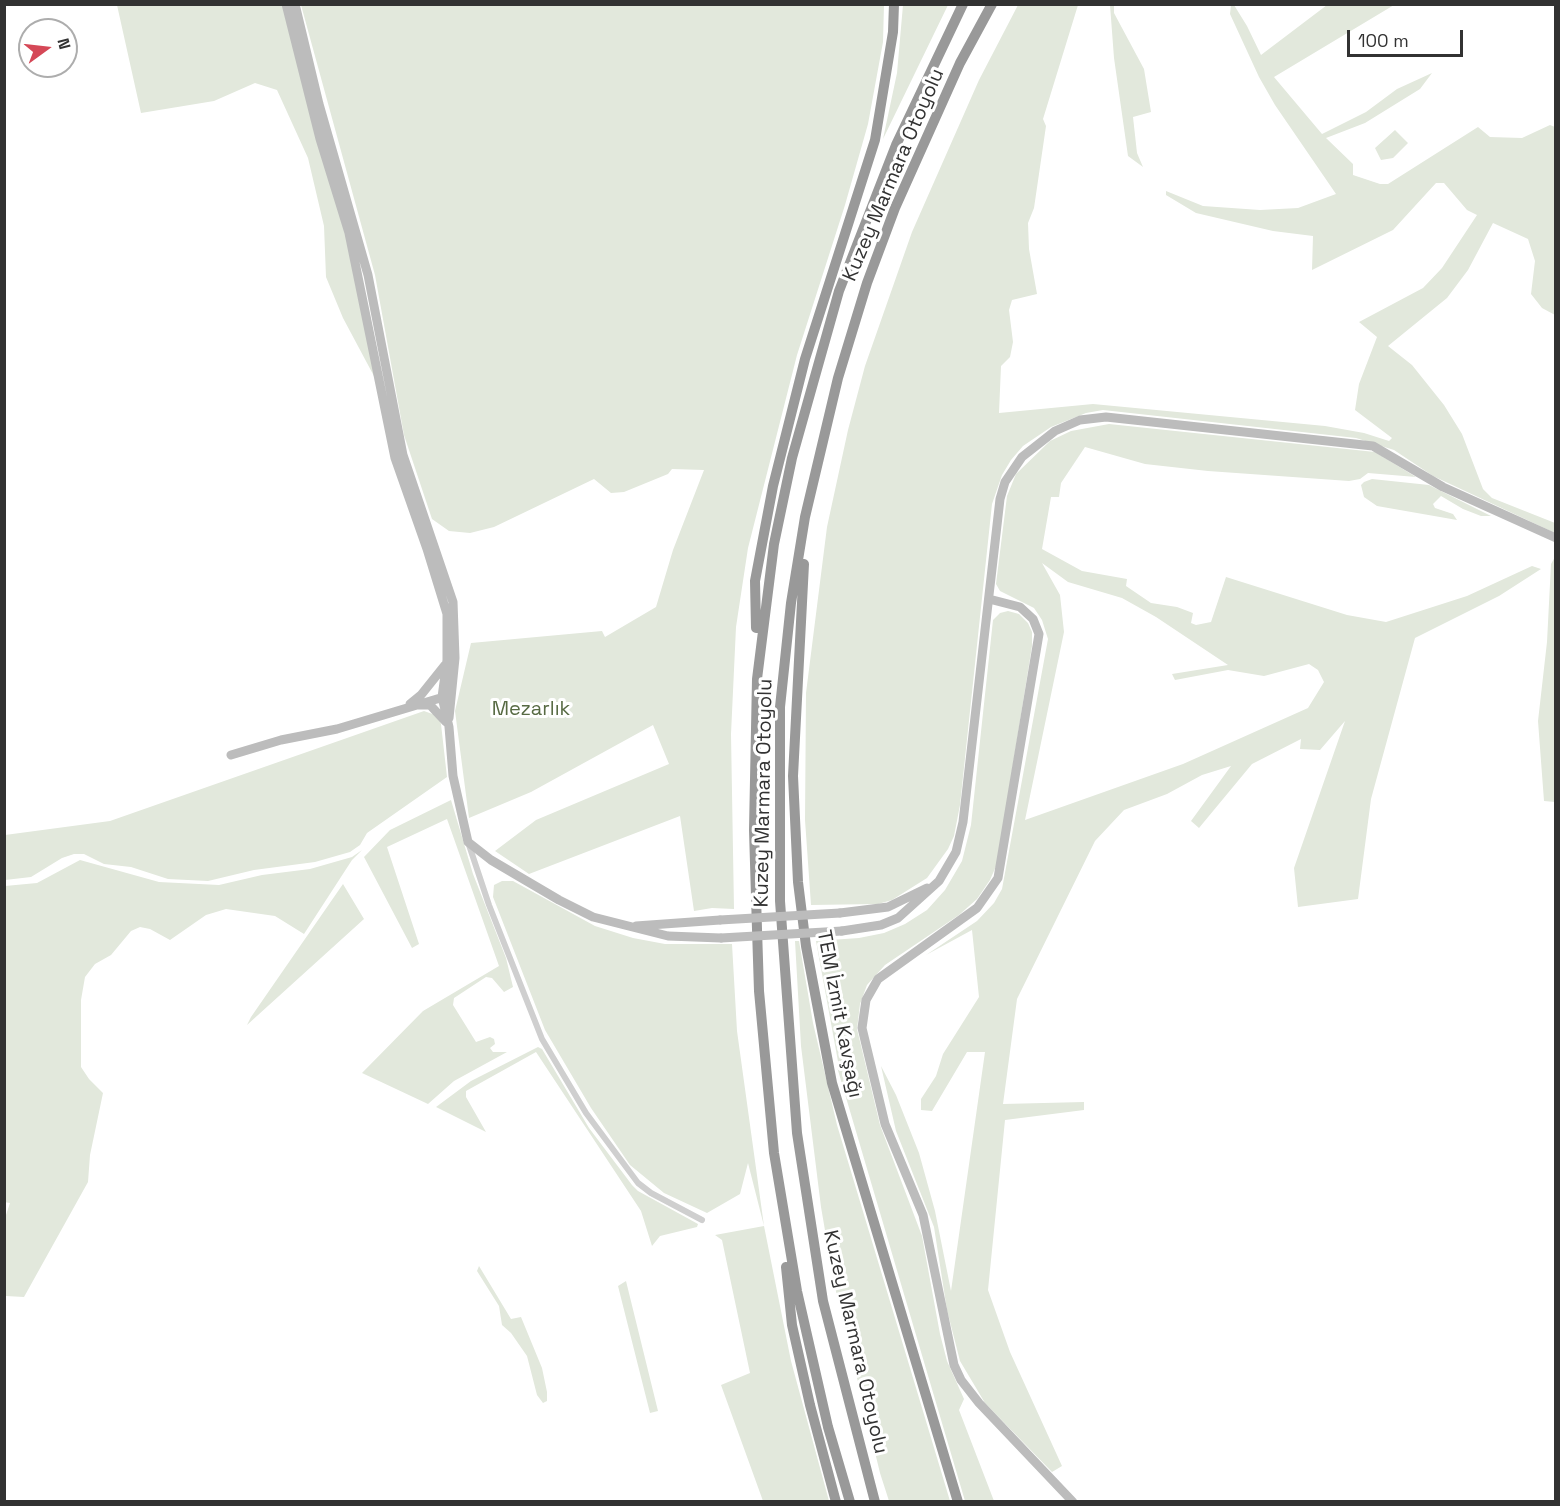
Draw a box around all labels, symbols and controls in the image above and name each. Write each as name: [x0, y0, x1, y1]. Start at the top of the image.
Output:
north arrow: [18, 18, 78, 78]
scale bar: [1350, 18, 1466, 56]
text: 100 m: [1358, 29, 1409, 52]
text: N: [52, 36, 75, 52]
street label: Kuzey Marmara Otoyolu: [838, 65, 950, 285]
street label: Kuzey Marmara Otoyolu: [750, 678, 778, 908]
park label: Mezarlık: [492, 698, 570, 722]
street label: TEM İzmit Kavşağı: [811, 928, 867, 1100]
street label: Kuzey Marmara Otoyolu: [818, 1228, 892, 1456]

